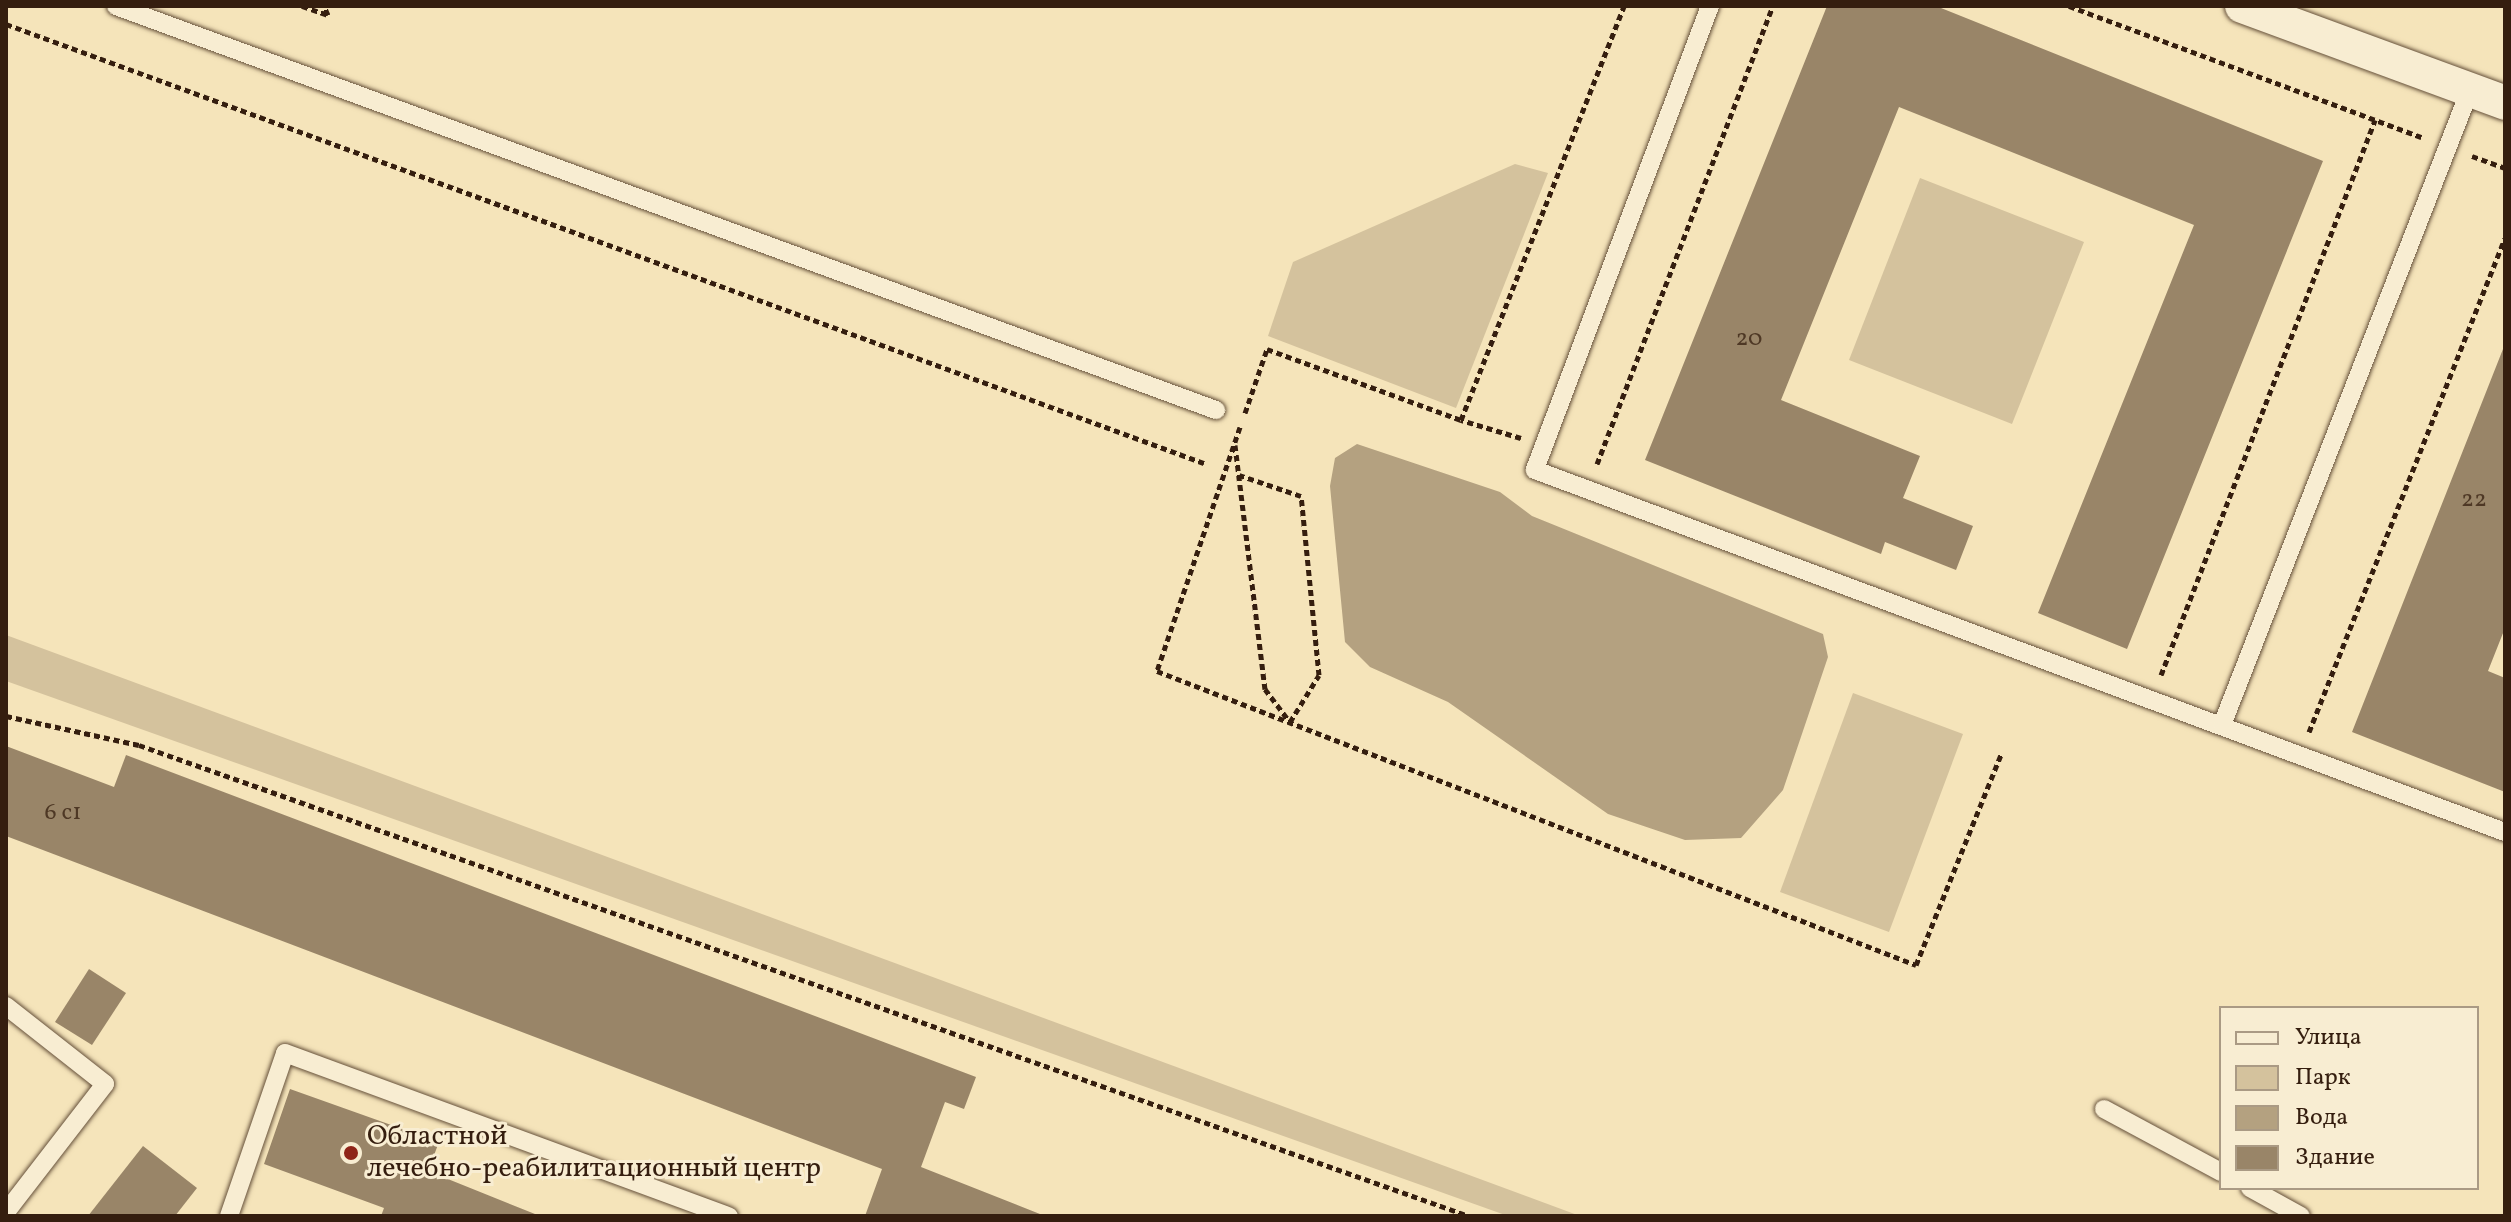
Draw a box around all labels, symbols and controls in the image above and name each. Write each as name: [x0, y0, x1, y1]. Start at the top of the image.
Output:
house number: 20: [1735, 326, 1763, 354]
house number: 22: [2461, 487, 2487, 515]
house number: 6 с1: [45, 800, 81, 828]
legend: [2219, 1006, 2479, 1190]
text: Улица: [2295, 1021, 2362, 1055]
text: Парк: [2295, 1061, 2351, 1095]
text: Вода: [2295, 1101, 2348, 1135]
place label: Областной лечебно-реабилитационный центр: [367, 1120, 821, 1186]
text: Здание: [2295, 1141, 2375, 1175]
marker: Областной лечебно-реабилитационный центр: [342, 1144, 360, 1162]

